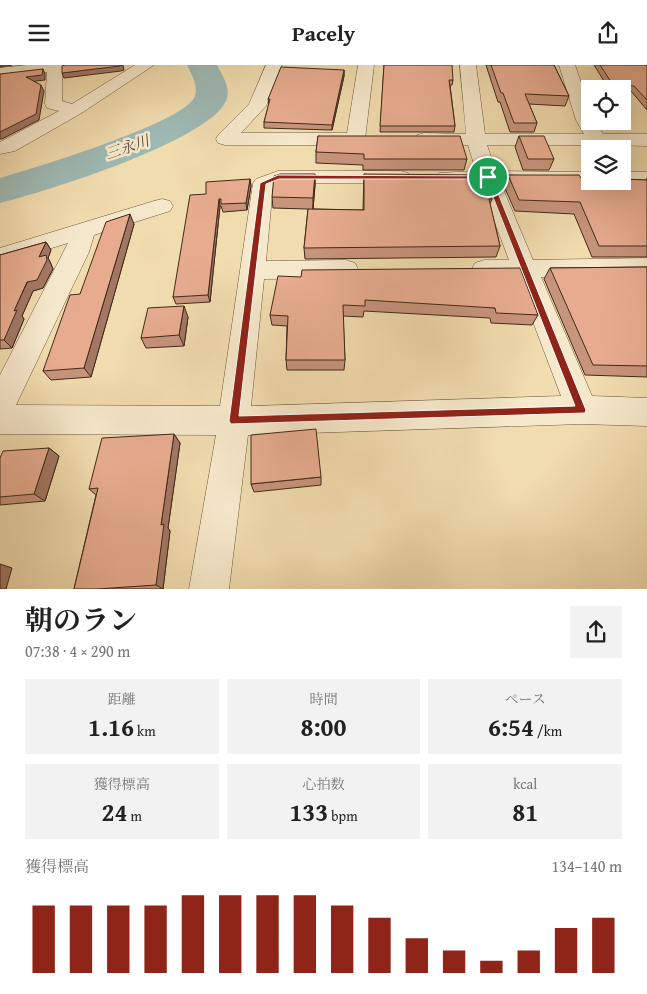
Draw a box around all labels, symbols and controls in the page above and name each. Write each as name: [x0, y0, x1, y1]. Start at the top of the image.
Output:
text: Pacely: [292, 17, 355, 49]
icon: menu: [25, 19, 53, 47]
icon: share: [594, 19, 622, 47]
map controls: [581, 80, 631, 190]
button: locate: [581, 80, 631, 130]
water label: 三永川: [102, 129, 154, 164]
button: layers: [581, 140, 631, 190]
pin: [467, 156, 509, 198]
icon: arrive: [474, 163, 502, 191]
text: 朝のラン: [25, 599, 137, 640]
button: share: [570, 606, 622, 658]
text: 07:38 · 4 × 290 m: [25, 639, 130, 663]
text: 距離: [108, 689, 136, 709]
text: 時間: [309, 689, 337, 709]
text: ペース: [505, 689, 546, 709]
text: 1.16: [88, 709, 134, 745]
text: 8:00: [301, 709, 346, 745]
text: 6:54: [488, 709, 534, 745]
text: km: [134, 721, 156, 741]
text: /km: [534, 721, 562, 741]
text: 獲得標高: [94, 774, 150, 794]
text: 心拍数: [302, 774, 344, 794]
text: kcal: [513, 774, 537, 794]
text: 24: [102, 794, 128, 830]
text: 133: [289, 794, 328, 830]
text: 81: [512, 794, 538, 830]
text: m: [128, 806, 142, 826]
text: bpm: [328, 806, 358, 826]
text: 獲得標高: [25, 854, 89, 878]
text: 134–140 m: [552, 854, 622, 878]

